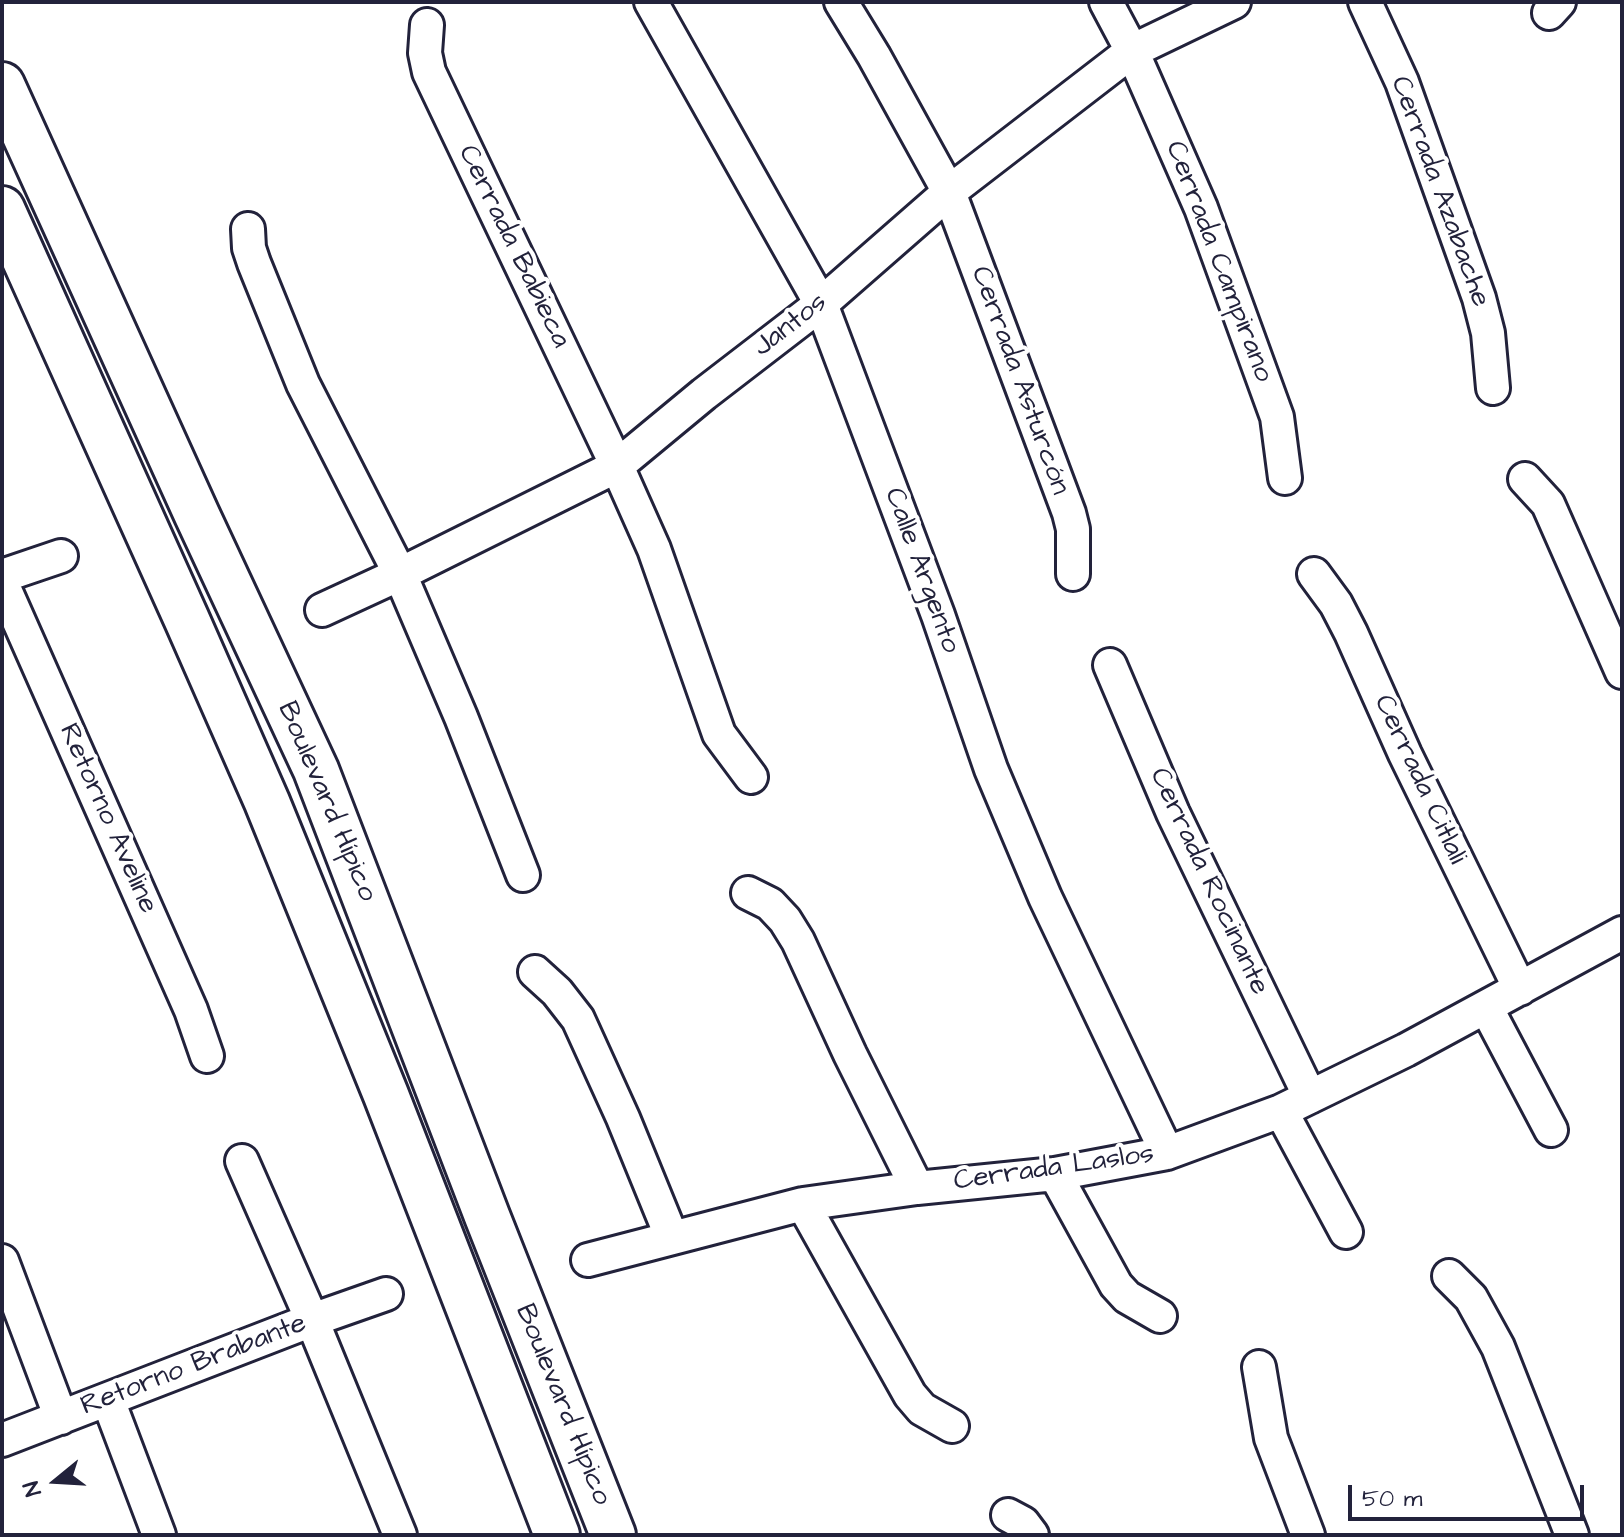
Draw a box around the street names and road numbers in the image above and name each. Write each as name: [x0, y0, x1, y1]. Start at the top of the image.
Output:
street label: Cerrada Azabache: [1382, 72, 1496, 312]
street label: Cerrada Campirano: [1157, 137, 1279, 387]
street label: Cerrada Babieca: [449, 140, 577, 354]
street label: Cerrada Asturcón: [962, 262, 1076, 500]
street label: Jantos: [747, 287, 835, 365]
street label: Calle Argento: [876, 484, 966, 658]
street label: Cerrada Citlali: [1365, 690, 1473, 870]
street label: Boulevard Hípico: [269, 697, 383, 907]
street label: Retorno Aveline: [50, 719, 164, 919]
street label: Cerrada Rocinante: [1141, 763, 1275, 1001]
street label: Cerrada Laslos: [952, 1138, 1156, 1200]
street label: Boulevard Hípico: [506, 1300, 618, 1510]
street label: Retorno Brabante: [77, 1308, 311, 1424]

